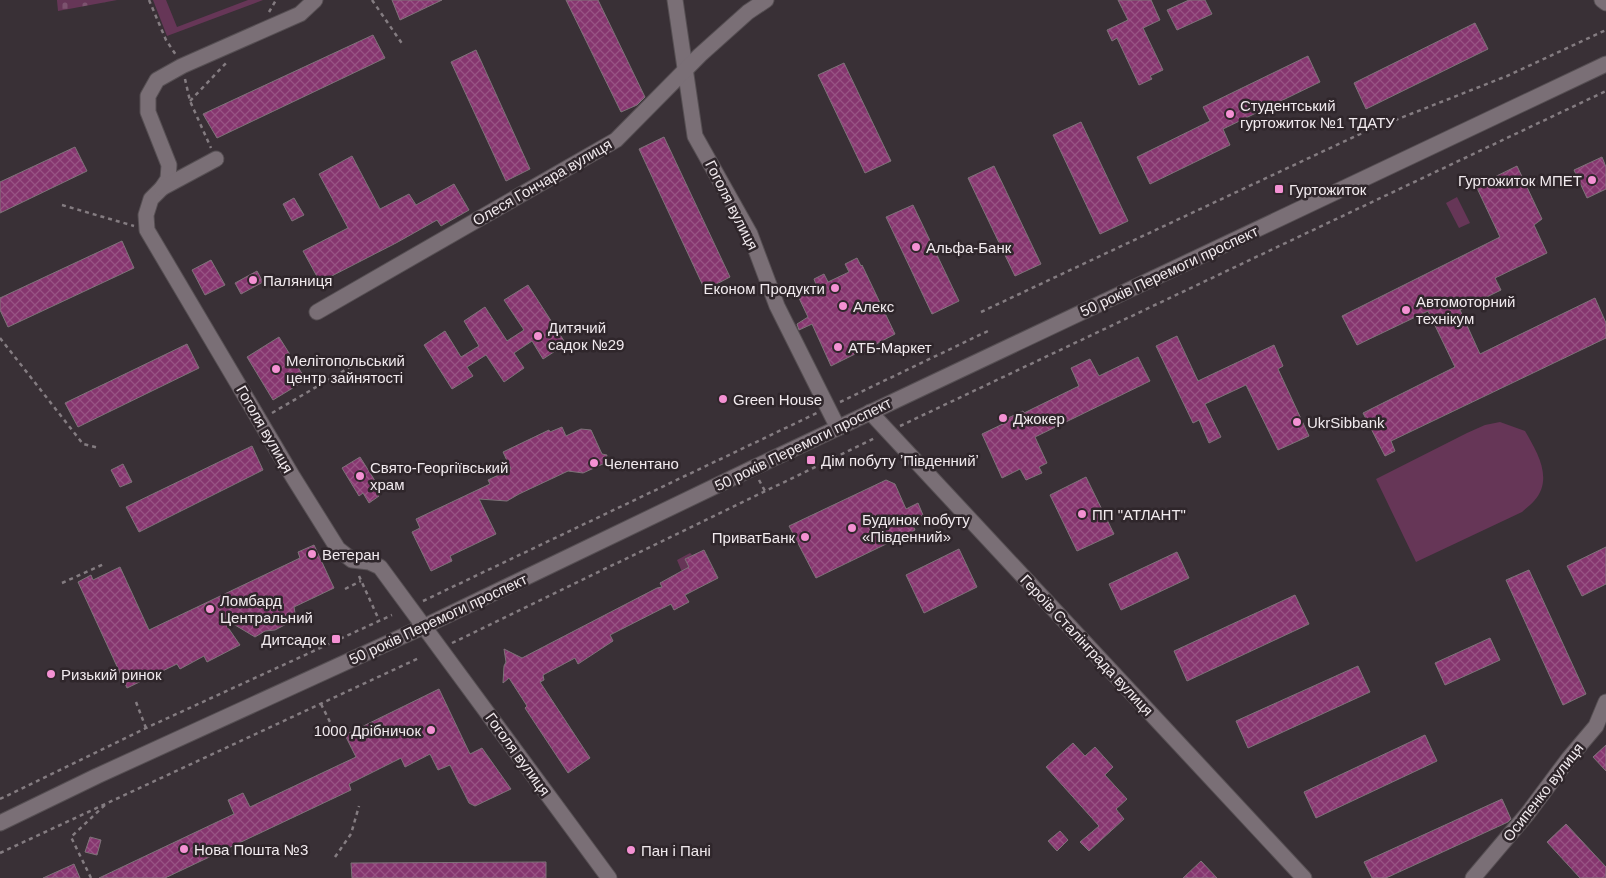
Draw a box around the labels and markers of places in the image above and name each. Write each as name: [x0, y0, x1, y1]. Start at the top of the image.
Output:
place label: Студентський гуртожиток №1 ТДАТУ: [1240, 97, 1395, 131]
marker: Студентський гуртожиток №1 ТДАТУ: [1224, 108, 1236, 120]
place label: Гуртожиток МПЕТ: [1458, 172, 1582, 189]
marker: Гуртожиток МПЕТ: [1586, 174, 1598, 186]
place label: Гуртожиток: [1289, 181, 1367, 198]
marker: Гуртожиток: [1273, 183, 1285, 195]
place label: Альфа-Банк: [926, 239, 1012, 256]
marker: Альфа-Банк: [910, 241, 922, 253]
place label: Паляниця: [263, 272, 332, 289]
marker: Паляниця: [247, 274, 259, 286]
place label: Економ Продукти: [703, 280, 825, 297]
marker: Економ Продукти: [829, 282, 841, 294]
place label: Автомоторний технікум: [1416, 293, 1515, 327]
place label: Алекс: [853, 298, 895, 315]
marker: Алекс: [837, 300, 849, 312]
marker: Автомоторний технікум: [1400, 304, 1412, 316]
place label: Дитячий садок №29: [548, 319, 624, 353]
marker: Дитячий садок №29: [532, 330, 544, 342]
place label: АТБ-Маркет: [848, 339, 932, 356]
marker: АТБ-Маркет: [832, 341, 844, 353]
place label: Мелітопольський центр зайнятості: [286, 352, 405, 386]
marker: Мелітопольський центр зайнятості: [270, 363, 282, 375]
place label: Green House: [733, 391, 822, 408]
marker: Green House: [717, 393, 729, 405]
place label: Джокер: [1013, 410, 1065, 427]
marker: Джокер: [997, 412, 1009, 424]
place label: UkrSibbank: [1307, 414, 1385, 431]
marker: UkrSibbank: [1291, 416, 1303, 428]
place label: Дім побуту ʼПівденнийʼ: [821, 452, 979, 469]
marker: Дім побуту ʼПівденнийʼ: [805, 454, 817, 466]
place label: Челентано: [604, 455, 679, 472]
marker: Челентано: [588, 457, 600, 469]
place label: Свято-Георгіївський храм: [370, 459, 508, 493]
marker: Свято-Георгіївський храм: [354, 470, 366, 482]
place label: ПП "АТЛАНТ": [1092, 506, 1186, 523]
marker: ПП "АТЛАНТ": [1076, 508, 1088, 520]
place label: Будинок побуту «Південний»: [862, 511, 970, 545]
marker: Будинок побуту «Південний»: [846, 522, 858, 534]
place label: ПриватБанк: [712, 529, 795, 546]
marker: ПриватБанк: [799, 531, 811, 543]
place label: Ветеран: [322, 546, 380, 563]
marker: Ветеран: [306, 548, 318, 560]
place label: Ломбард Центральний: [220, 592, 313, 626]
marker: Ломбард Центральний: [204, 603, 216, 615]
place label: Дитсадок: [261, 631, 326, 648]
marker: Дитсадок: [330, 633, 342, 645]
place label: Ризький ринок: [61, 666, 162, 683]
marker: Ризький ринок: [45, 668, 57, 680]
place label: 1000 Дрібничок: [314, 722, 421, 739]
marker: 1000 Дрібничок: [425, 724, 437, 736]
place label: Нова Пошта №3: [194, 841, 308, 858]
place label: Пан і Пані: [641, 842, 711, 859]
marker: Нова Пошта №3: [178, 843, 190, 855]
marker: Пан і Пані: [625, 844, 637, 856]

